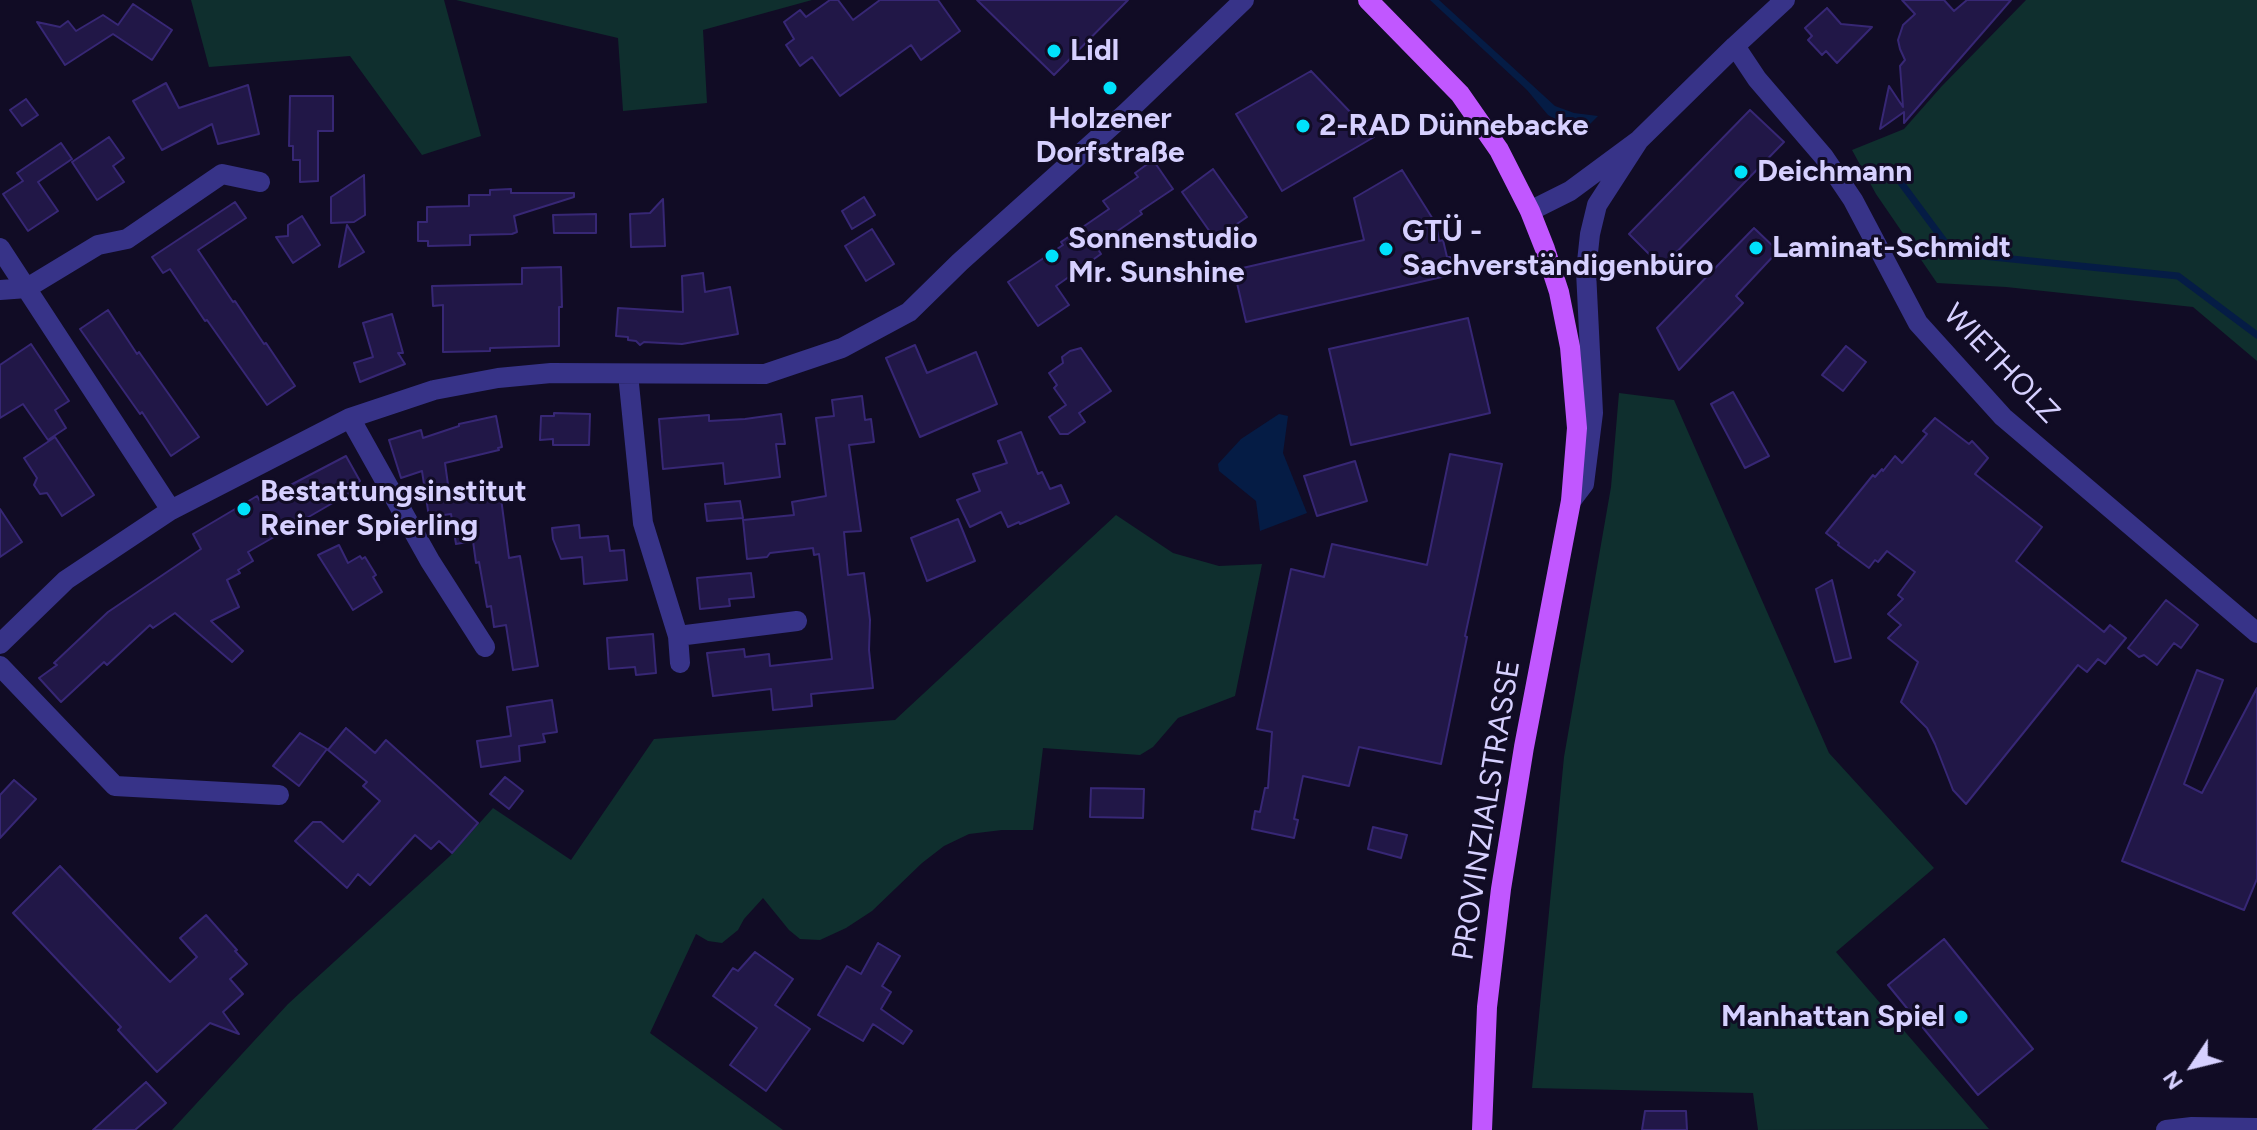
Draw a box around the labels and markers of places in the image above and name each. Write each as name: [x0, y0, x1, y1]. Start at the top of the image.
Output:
place label: Lidl: [1070, 33, 1119, 69]
marker: Lidl: [1045, 42, 1063, 60]
marker: Holzener Dorfstraße: [1101, 79, 1119, 97]
place label: Holzener Dorfstraße: [1035, 101, 1185, 172]
place label: 2-RAD Dünnebacke: [1319, 108, 1589, 144]
marker: 2-RAD Dünnebacke: [1294, 117, 1312, 135]
place label: Deichmann: [1757, 154, 1912, 190]
marker: Deichmann: [1732, 163, 1750, 181]
place label: GTÜ - Sachverständigenbüro: [1402, 214, 1713, 284]
place label: Sonnenstudio Mr. Sunshine: [1068, 221, 1258, 292]
place label: Laminat-Schmidt: [1772, 230, 2011, 266]
marker: Laminat-Schmidt: [1747, 239, 1765, 257]
marker: GTÜ - Sachverständigenbüro: [1377, 240, 1395, 258]
marker: Sonnenstudio Mr. Sunshine: [1043, 247, 1061, 265]
place label: Bestattungsinstitut Reiner Spierling: [260, 474, 527, 544]
marker: Bestattungsinstitut Reiner Spierling: [235, 500, 253, 518]
place label: Manhattan Spiel: [1721, 999, 1945, 1035]
marker: Manhattan Spiel: [1952, 1008, 1970, 1026]

